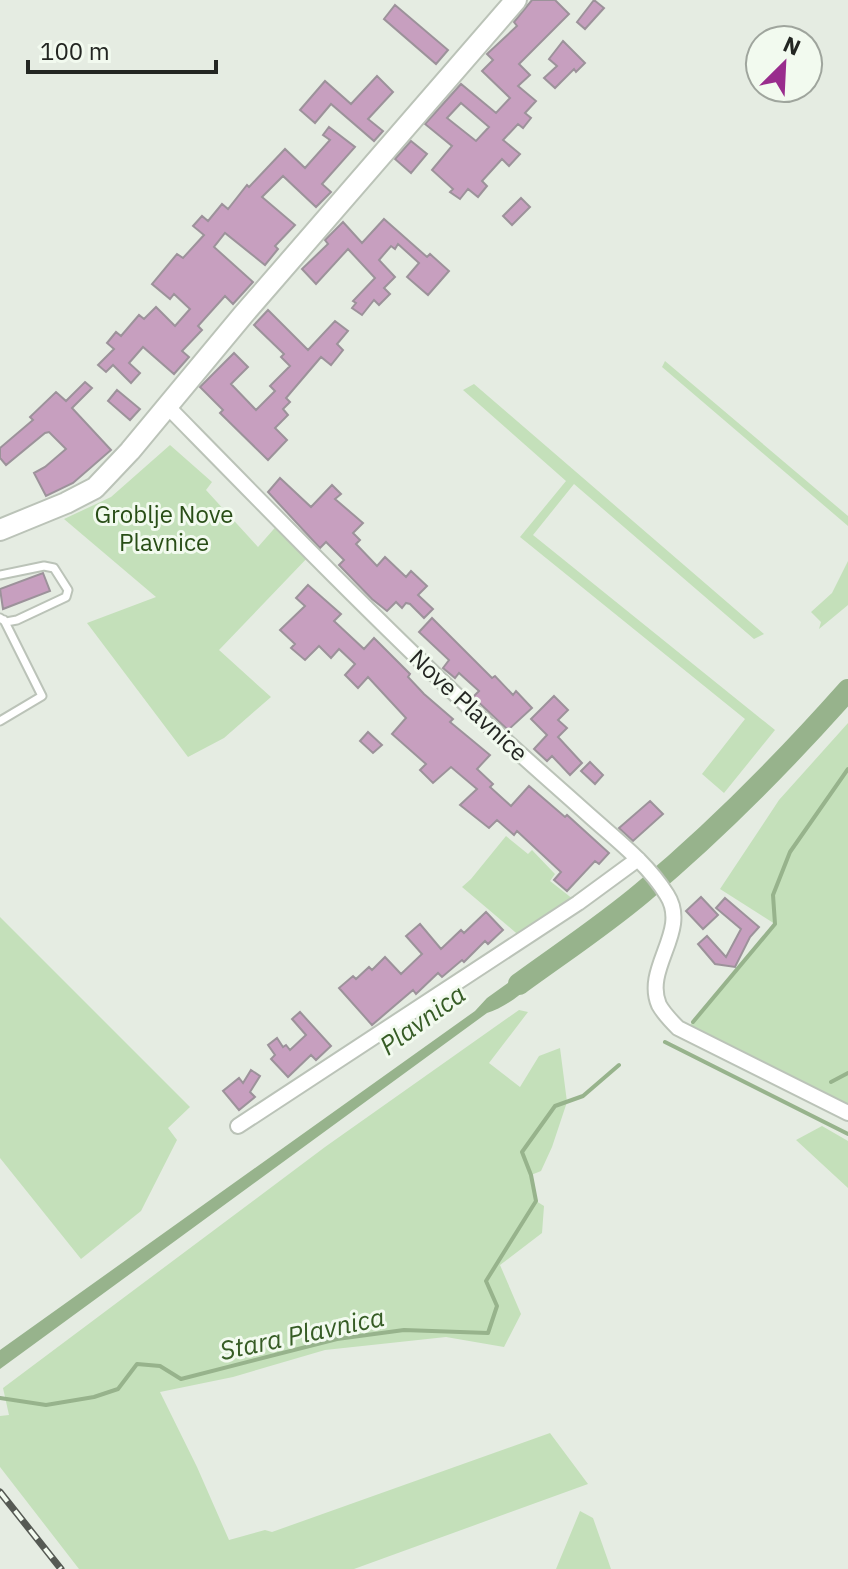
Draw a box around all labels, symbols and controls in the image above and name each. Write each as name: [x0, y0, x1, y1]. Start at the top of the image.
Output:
scale bar: [28, 24, 216, 74]
north arrow: [744, 24, 824, 104]
text: N: [779, 29, 806, 62]
text: 100 m: [40, 35, 110, 67]
park label: Groblje Nove Plavnice: [94, 498, 234, 558]
street label: Nove Plavnice: [403, 642, 535, 768]
water label: Plavnica: [372, 976, 472, 1062]
water label: Stara Plavnica: [216, 1299, 388, 1367]

